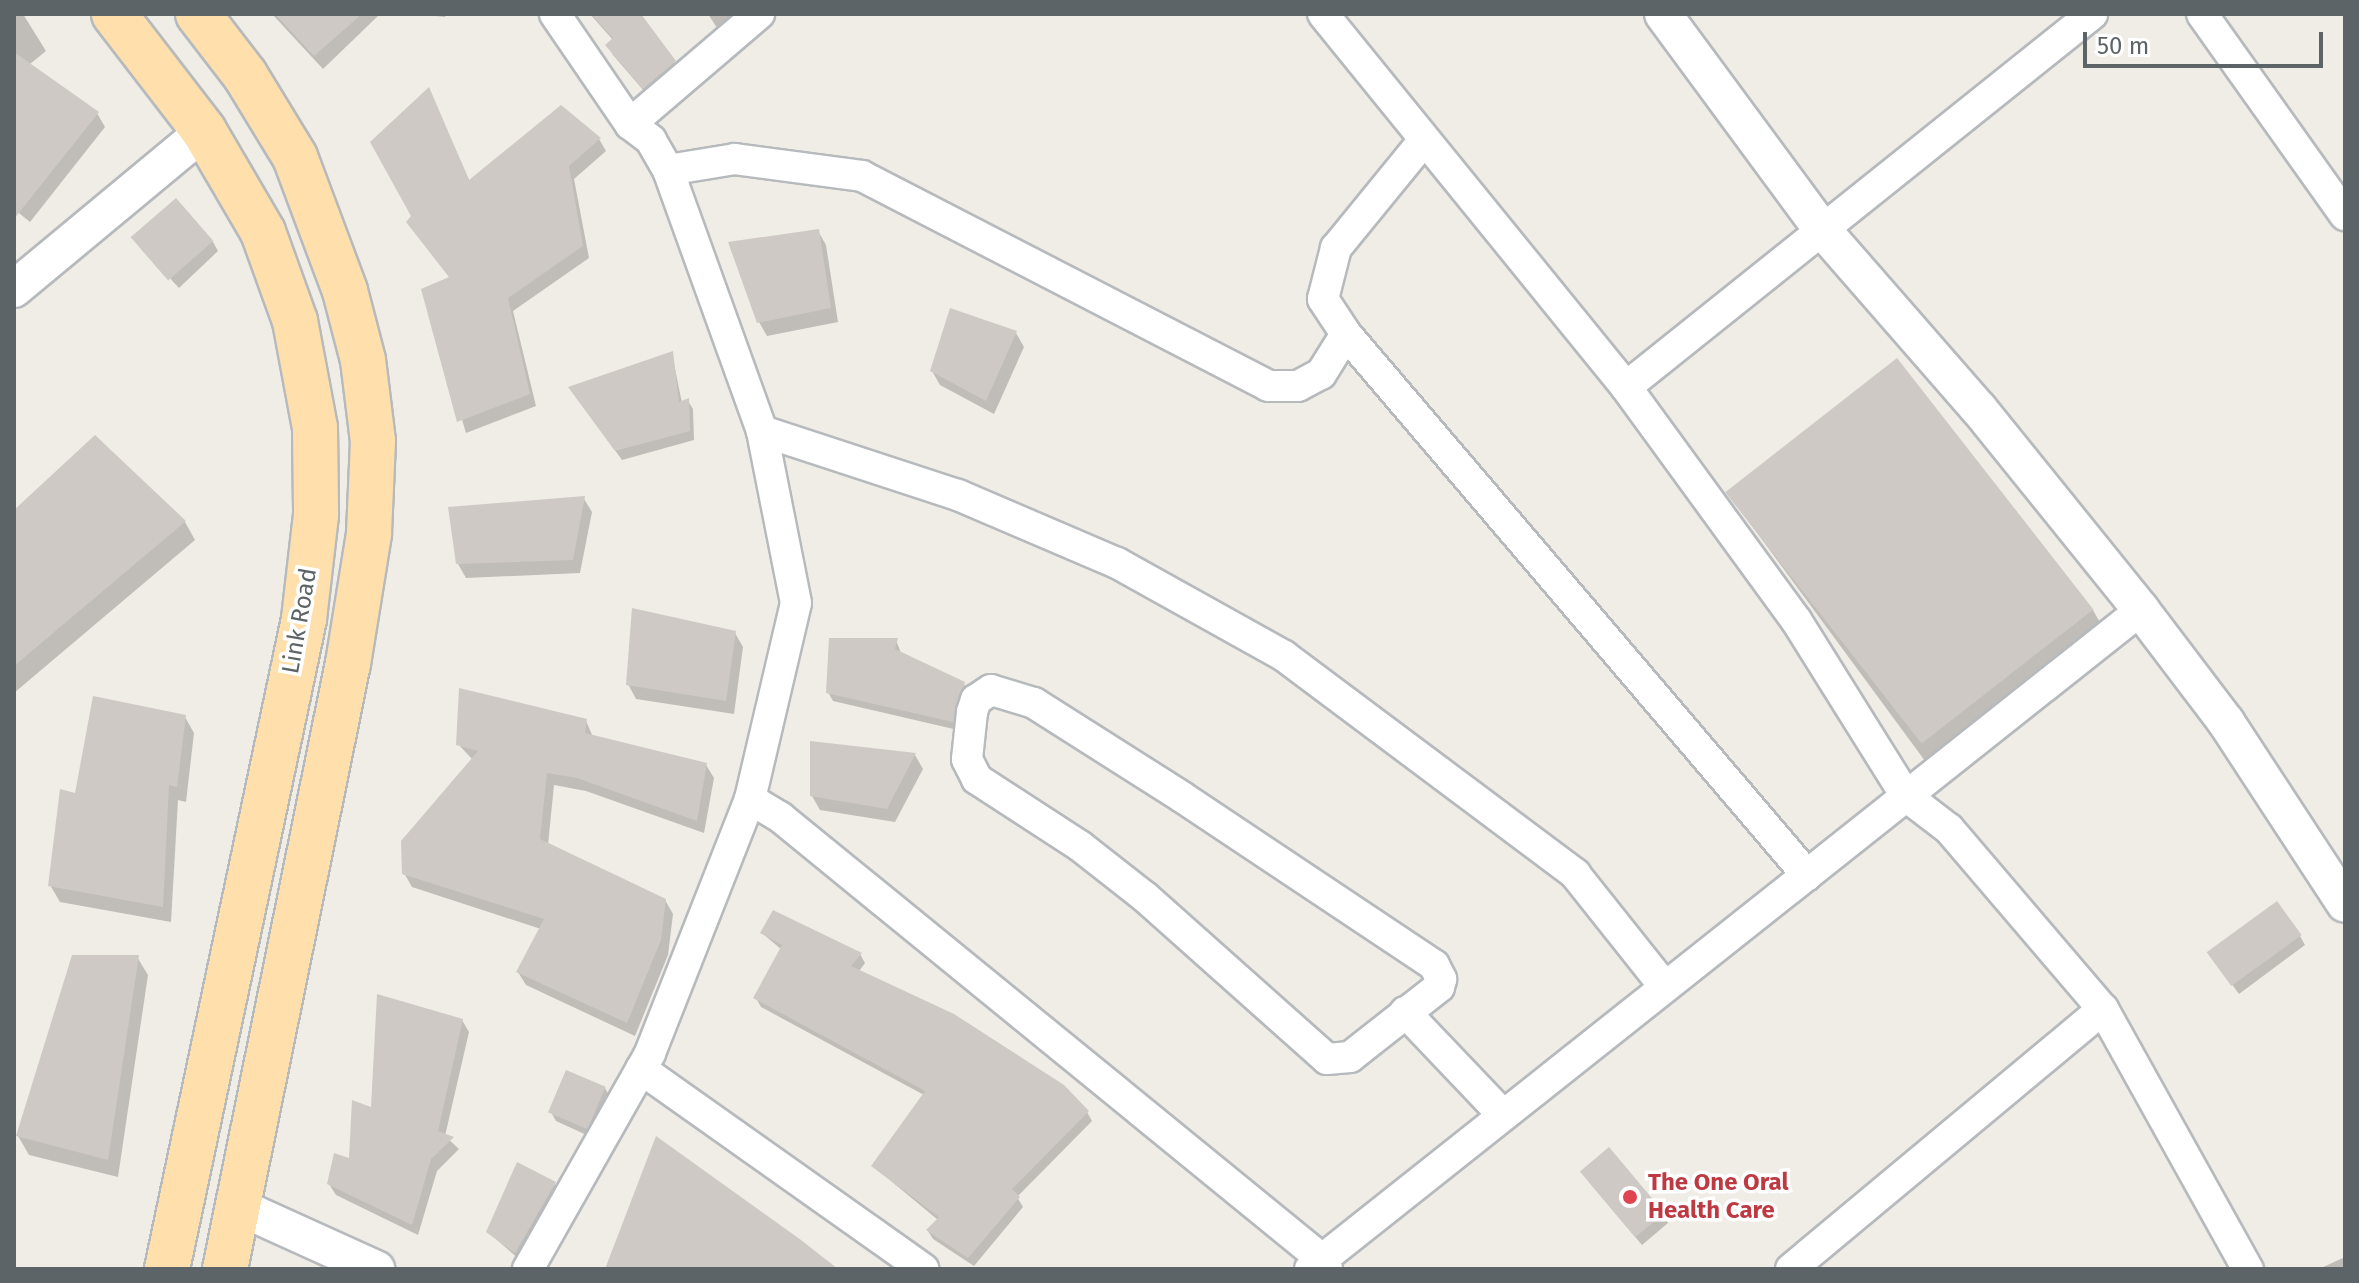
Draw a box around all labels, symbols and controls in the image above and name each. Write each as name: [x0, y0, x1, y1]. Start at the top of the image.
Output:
scale bar: [2087, 16, 2327, 66]
text: 50 m: [2097, 32, 2149, 60]
street label: Link Road: [277, 566, 323, 676]
place label: The One Oral Health Care: [1648, 1169, 1789, 1225]
marker: The One Oral Health Care: [1619, 1186, 1641, 1208]

